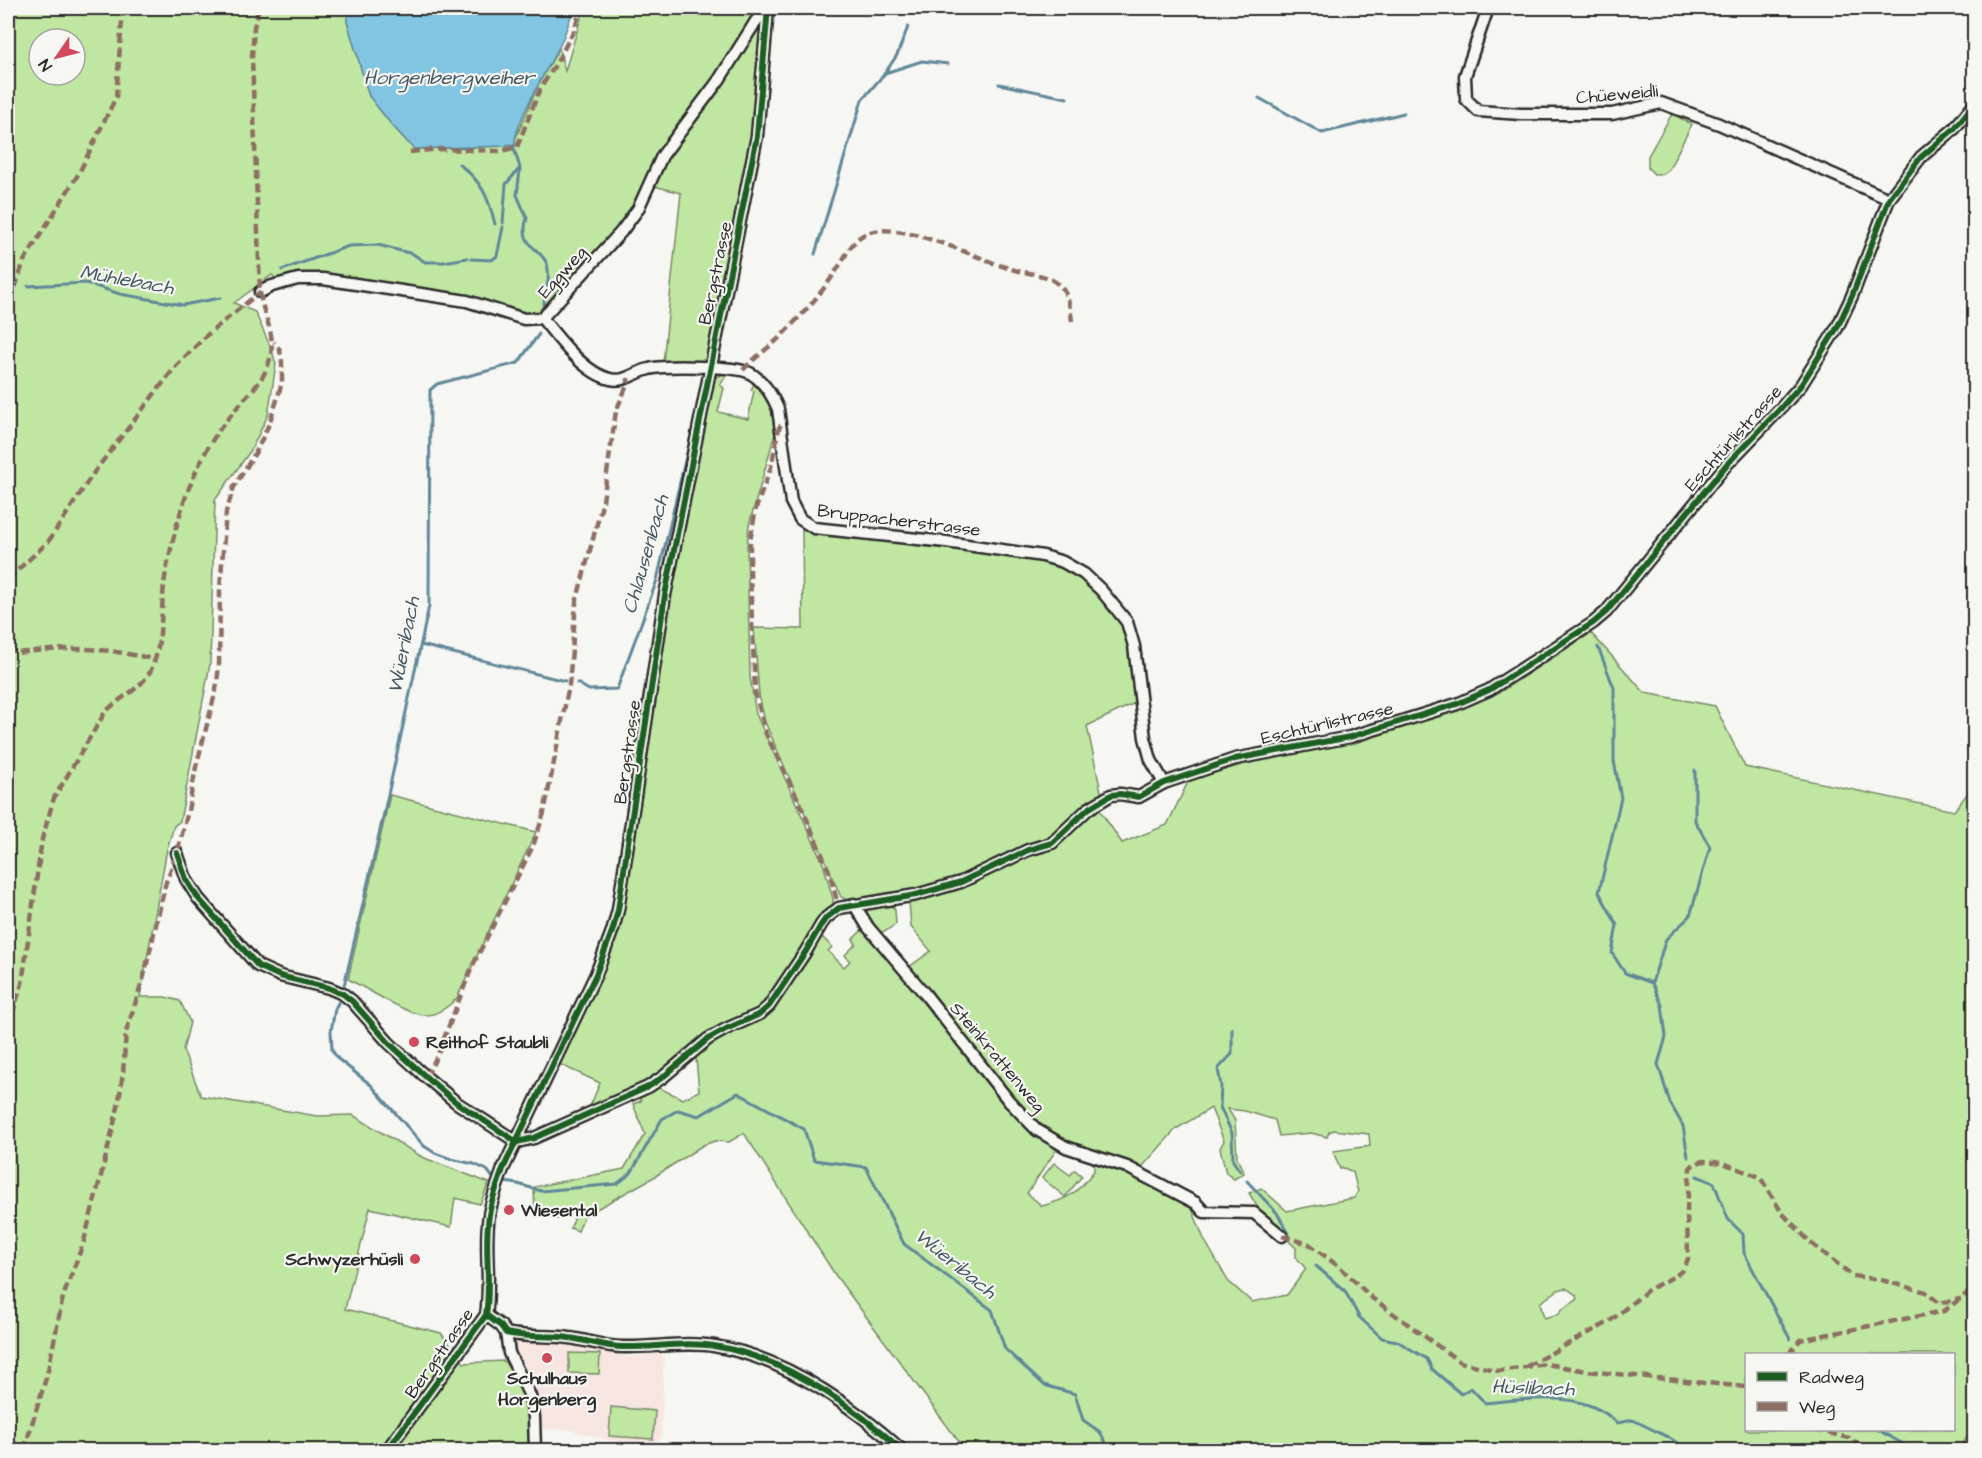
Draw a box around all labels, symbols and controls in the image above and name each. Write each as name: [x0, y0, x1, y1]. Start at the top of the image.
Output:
north arrow: [27, 27, 87, 87]
text: N: [34, 55, 57, 75]
water label: Horgenbergweiher: [364, 64, 536, 93]
street label: Chüeweidli: [1575, 78, 1659, 111]
street label: Bergstrasse: [692, 219, 740, 327]
street label: Eggweg: [532, 241, 593, 305]
water label: Mühlebach: [78, 258, 177, 302]
street label: Eschtürlistrasse: [1679, 380, 1788, 497]
water label: Chlausenbach: [616, 491, 677, 617]
street label: Bruppacherstrasse: [816, 498, 982, 543]
water label: Wüeribach: [381, 593, 427, 696]
street label: Eschtürlistrasse: [1258, 696, 1396, 751]
street label: Bergstrasse: [608, 698, 648, 806]
street label: Steinkrattenweg: [943, 997, 1051, 1119]
place label: Reithof Staubli: [426, 1030, 549, 1055]
marker: Reithof Staubli: [407, 1035, 421, 1049]
place label: Wiesental: [520, 1198, 598, 1223]
marker: Wiesental: [502, 1203, 516, 1217]
water label: Wüeribach: [909, 1222, 1003, 1306]
place label: Schwyzerhüsli: [284, 1247, 403, 1273]
marker: Schwyzerhüsli: [408, 1252, 422, 1266]
street label: Bergstrasse: [399, 1303, 481, 1404]
marker: Schulhaus Horgenberg: [540, 1351, 554, 1365]
legend: [1745, 1353, 1955, 1431]
text: Radweg: [1799, 1365, 1864, 1391]
place label: Schulhaus Horgenberg: [498, 1366, 597, 1413]
water label: Hüslibach: [1491, 1373, 1576, 1403]
text: Weg: [1799, 1395, 1835, 1421]

